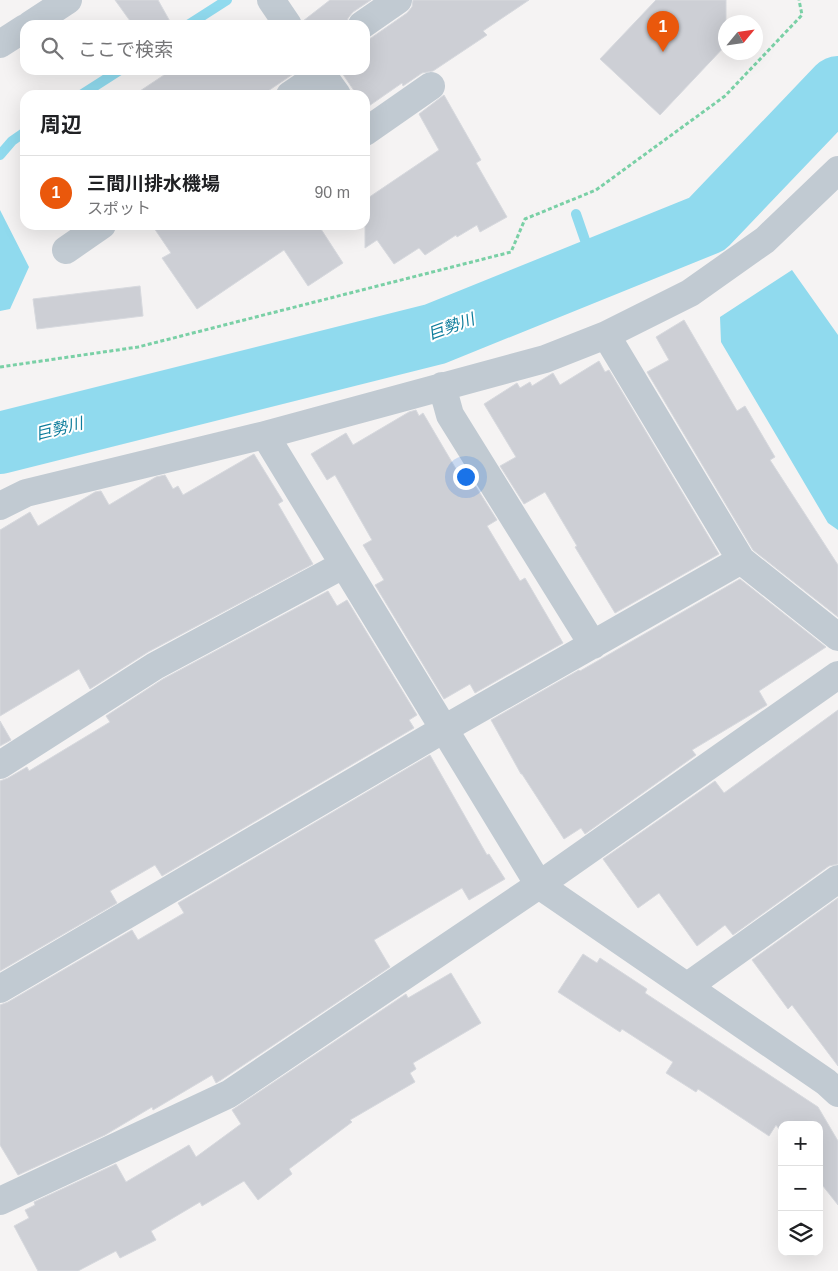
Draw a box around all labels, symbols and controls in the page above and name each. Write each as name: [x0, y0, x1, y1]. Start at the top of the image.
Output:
pin: 1: [647, 11, 679, 52]
north arrow: [718, 15, 763, 60]
search box: [20, 20, 370, 75]
icon: search: [38, 34, 66, 62]
text: ここで検索: [78, 39, 173, 60]
text: 周辺: [40, 113, 82, 136]
text: 三間川排水機場: [87, 173, 220, 194]
text: 1: [52, 184, 60, 201]
text: 90 m: [314, 184, 350, 201]
text: スポット: [87, 200, 151, 217]
water label: 巨勢川: [426, 310, 479, 343]
water label: 巨勢川: [34, 414, 86, 443]
your location: [453, 464, 479, 490]
map controls: [778, 1121, 823, 1256]
button: +: [778, 1121, 823, 1166]
button: −: [778, 1166, 823, 1211]
button: layers: [778, 1211, 823, 1256]

